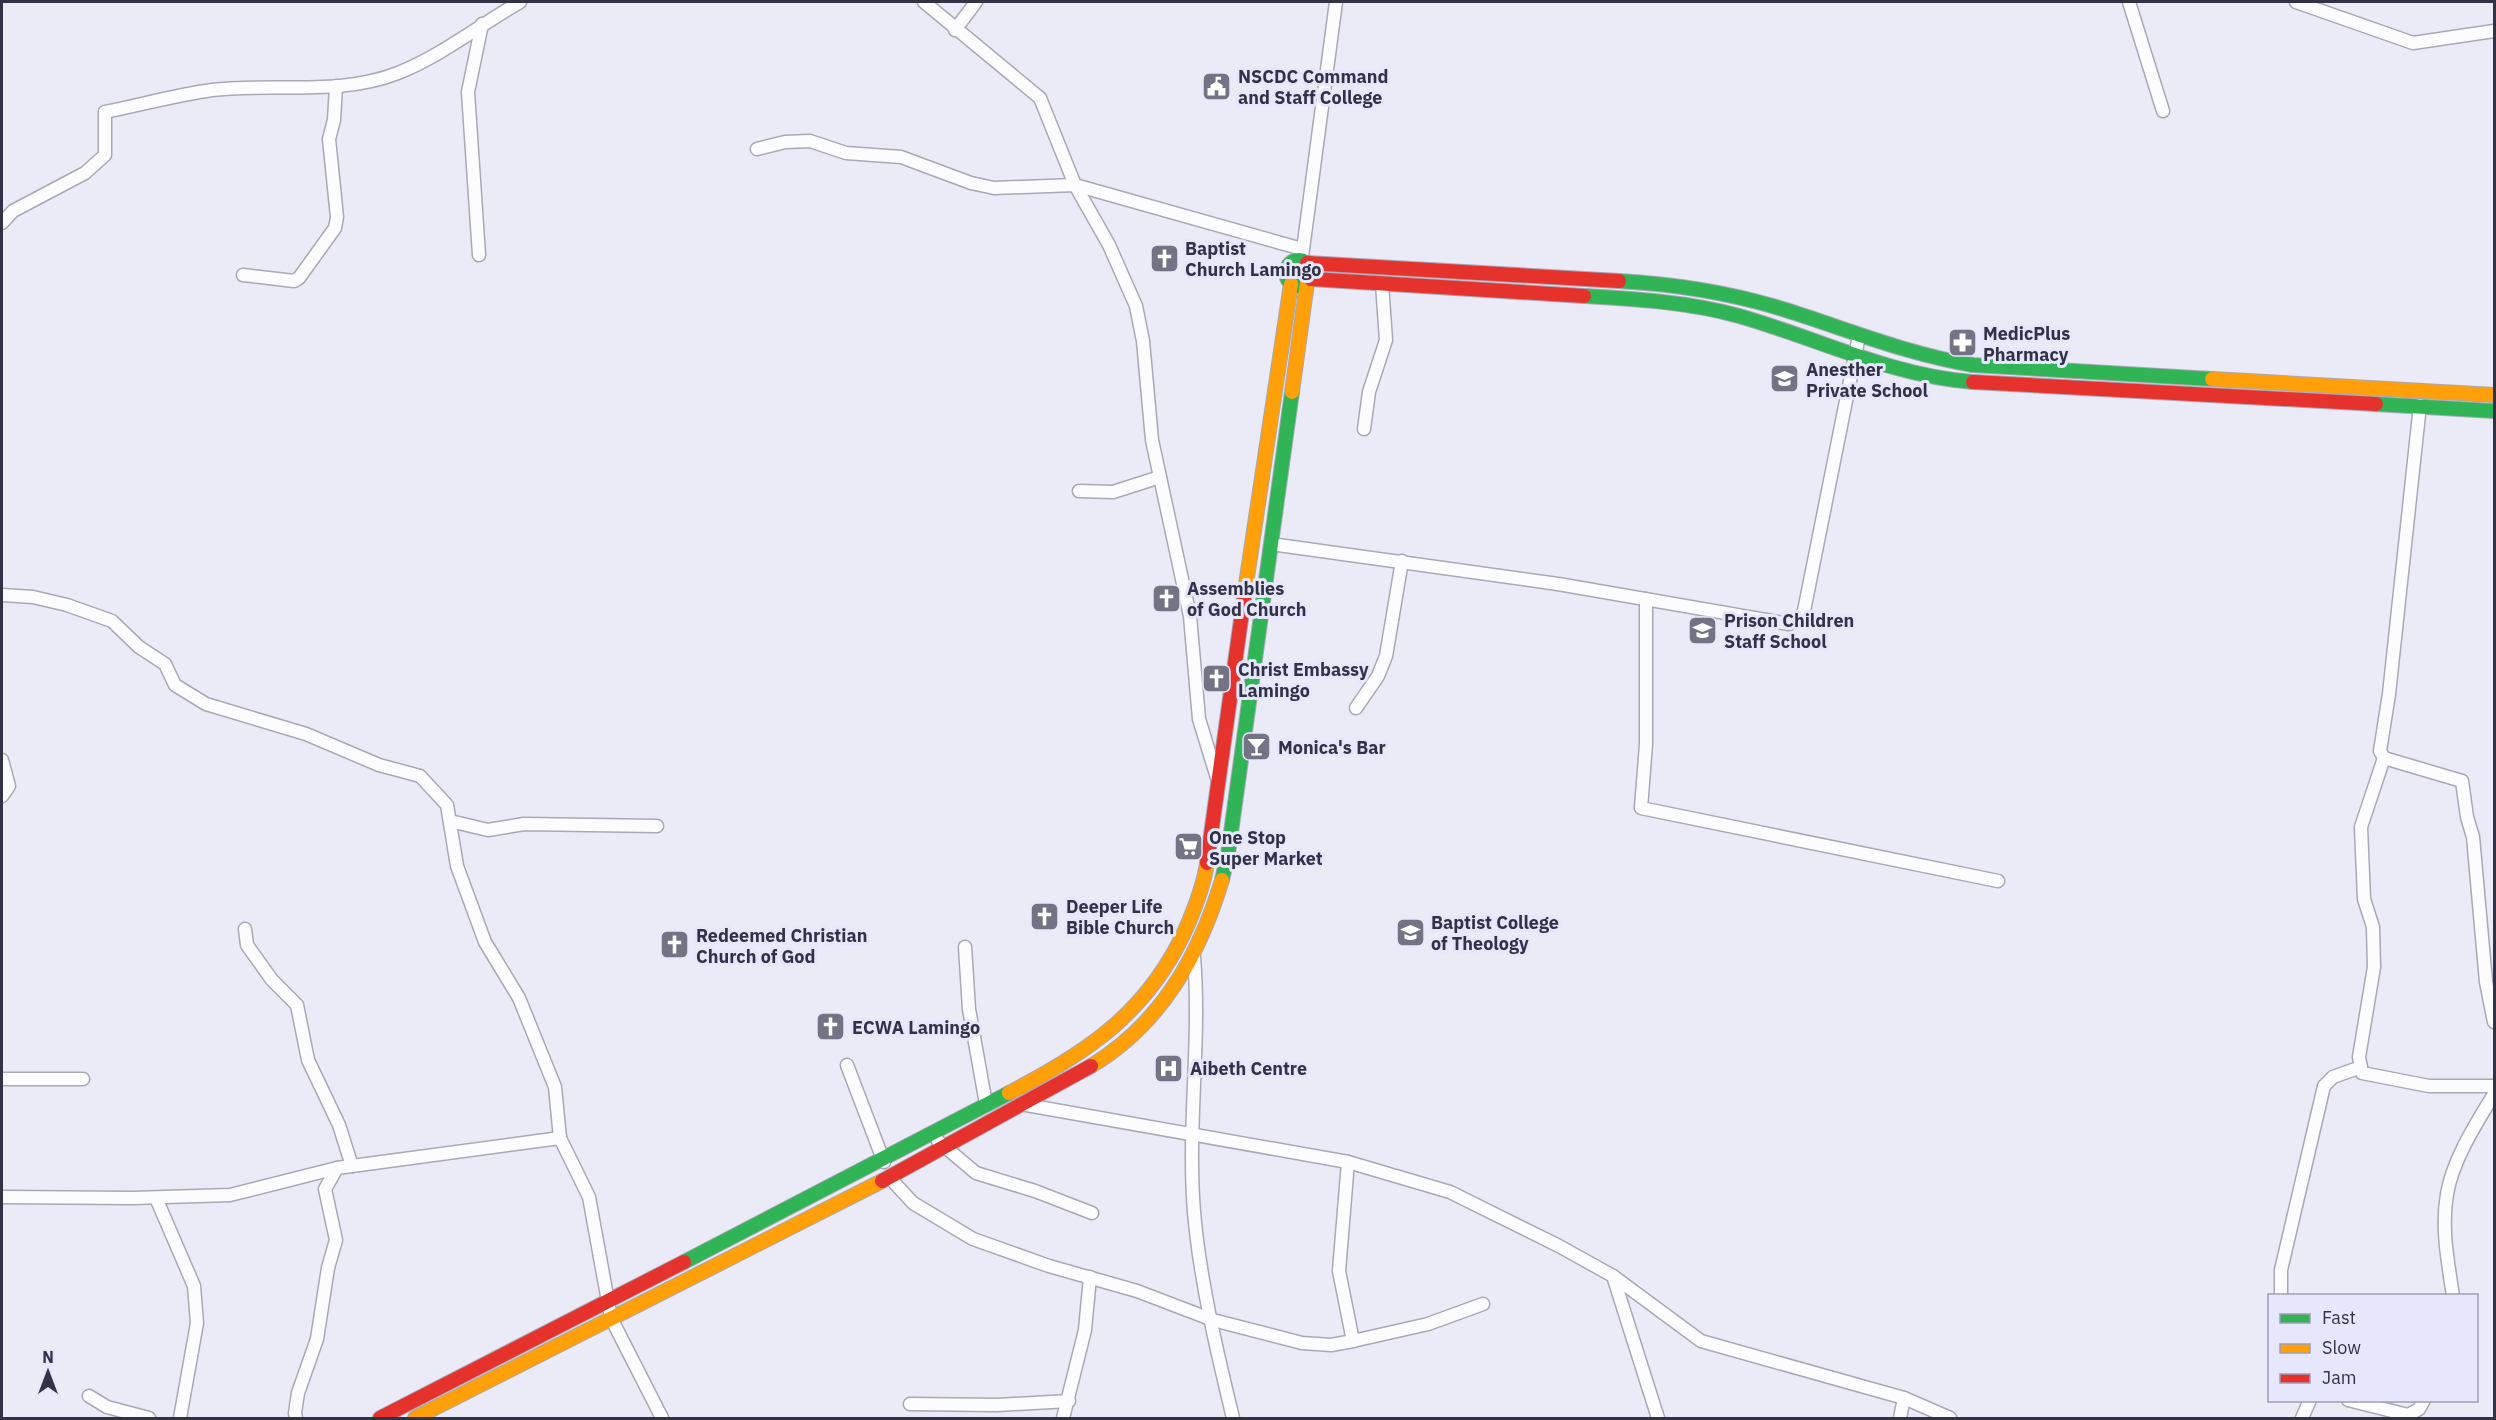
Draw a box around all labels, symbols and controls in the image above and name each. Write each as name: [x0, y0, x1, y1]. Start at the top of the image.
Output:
place label: NSCDC Command and Staff College: [1238, 65, 1388, 109]
public building icon: NSCDC Command and Staff College: [1201, 70, 1233, 102]
place label: Baptist Church Lamingo: [1185, 237, 1321, 281]
church icon: Baptist Church Lamingo: [1148, 242, 1180, 274]
place label: MedicPlus Pharmacy: [1983, 322, 2070, 366]
pharmacy icon: MedicPlus Pharmacy: [1946, 327, 1978, 359]
place label: Anesther Private School: [1806, 358, 1928, 402]
school or university icon: Anesther Private School: [1769, 363, 1801, 395]
place label: Assemblies of God Church: [1187, 577, 1306, 621]
church icon: Assemblies of God Church: [1150, 582, 1182, 614]
place label: Prison Children Staff School: [1724, 609, 1854, 653]
school or university icon: Prison Children Staff School: [1687, 614, 1719, 646]
place label: Christ Embassy Lamingo: [1238, 658, 1369, 702]
church icon: Christ Embassy Lamingo: [1201, 663, 1233, 695]
bar icon: Monica's Bar: [1241, 731, 1273, 763]
place label: Monica's Bar: [1278, 736, 1386, 759]
place label: One Stop Super Market: [1209, 826, 1323, 870]
supermarket icon: One Stop Super Market: [1172, 831, 1204, 863]
place label: Deeper Life Bible Church: [1066, 895, 1174, 939]
church icon: Deeper Life Bible Church: [1029, 900, 1061, 932]
place label: Baptist College of Theology: [1431, 911, 1559, 955]
school or university icon: Baptist College of Theology: [1394, 916, 1426, 948]
place label: Redeemed Christian Church of God: [696, 924, 867, 968]
church icon: Redeemed Christian Church of God: [659, 929, 691, 961]
church icon: ECWA Lamingo: [815, 1011, 847, 1043]
place label: ECWA Lamingo: [852, 1016, 980, 1039]
hospital icon: Aibeth Centre: [1153, 1052, 1185, 1084]
place label: Aibeth Centre: [1190, 1057, 1307, 1080]
legend: [2268, 1294, 2478, 1402]
text: Fast: [2322, 1306, 2356, 1329]
text: Slow: [2322, 1336, 2361, 1359]
north arrow: [18, 1342, 78, 1402]
text: N: [42, 1347, 54, 1367]
text: Jam: [2322, 1366, 2357, 1389]

